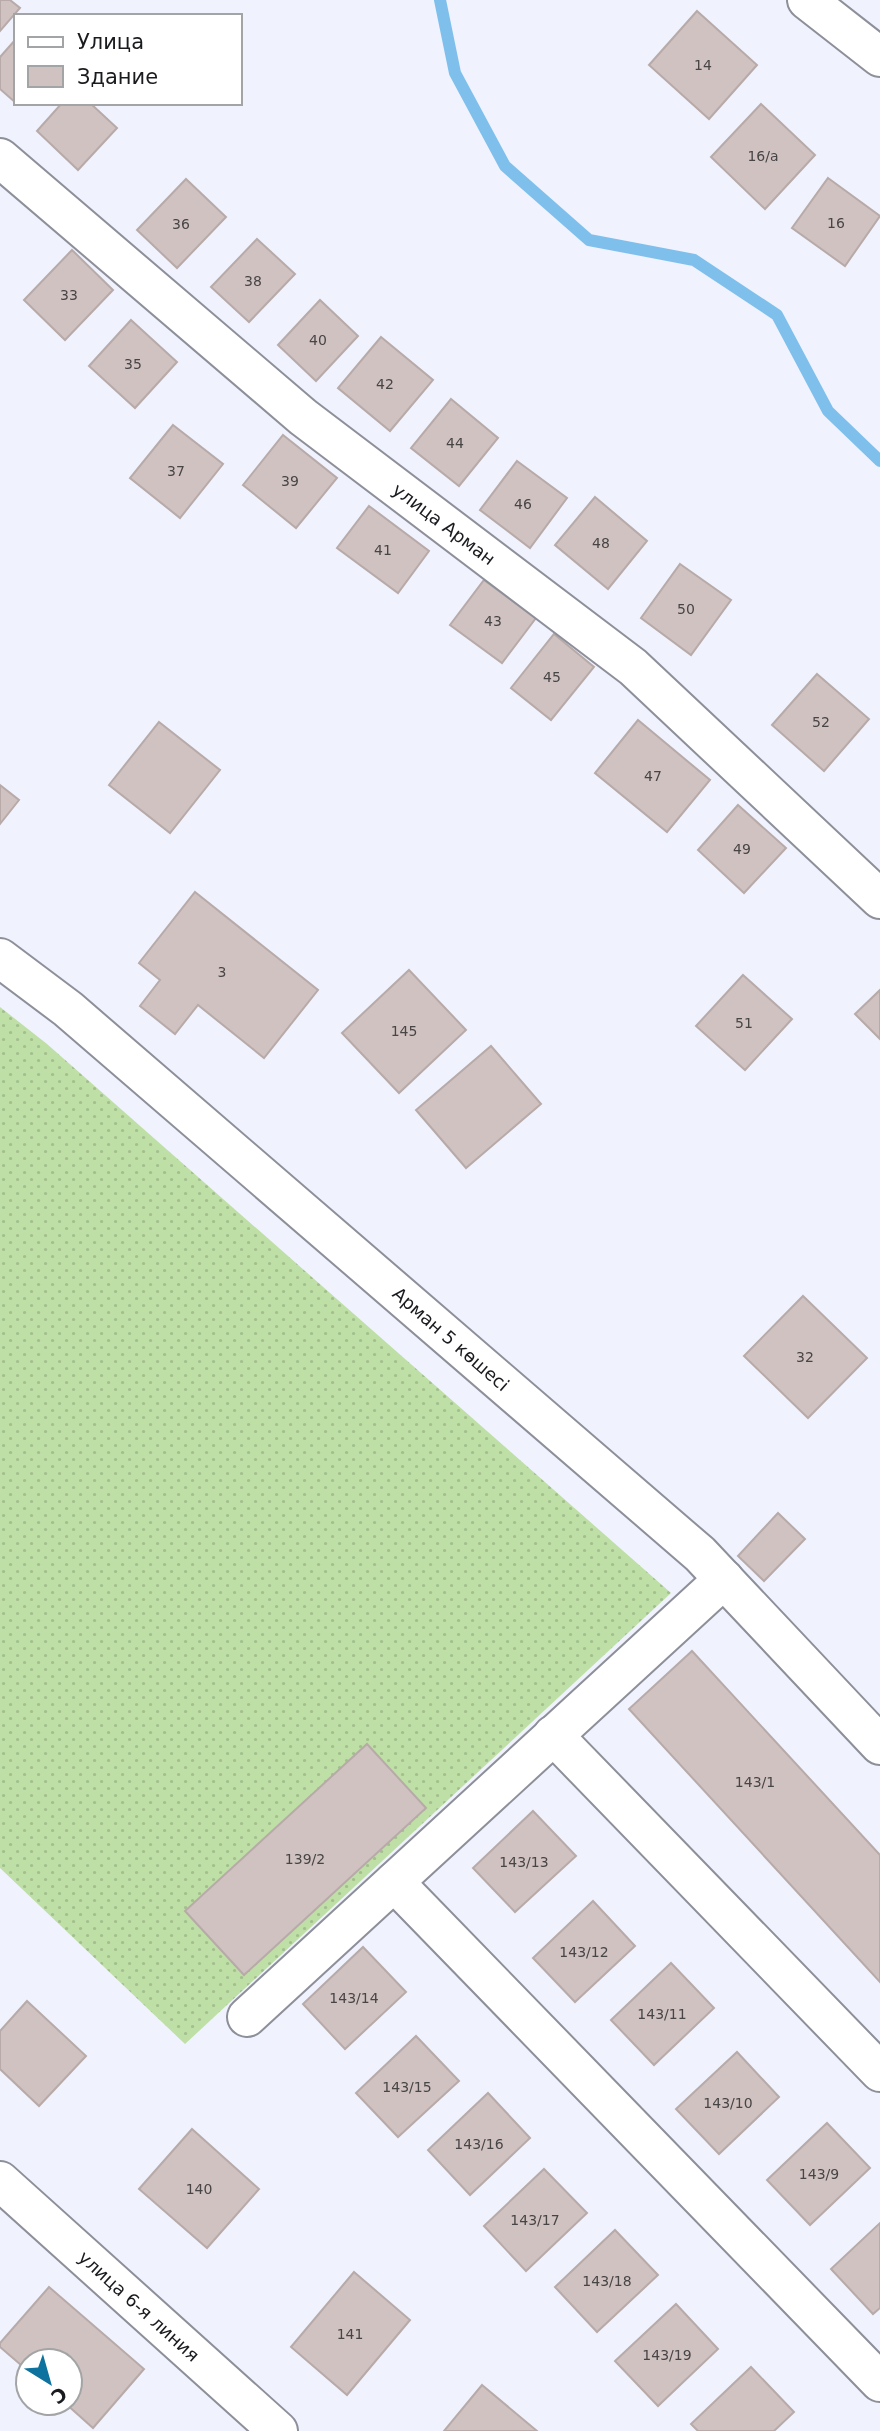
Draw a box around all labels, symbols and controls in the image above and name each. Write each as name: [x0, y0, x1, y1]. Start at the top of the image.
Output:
legend: [14, 14, 242, 105]
text: Улица: [77, 30, 144, 54]
house number: 14: [694, 57, 712, 73]
text: Здание: [77, 65, 158, 89]
house number: 16/а: [747, 148, 779, 164]
house number: 16: [827, 215, 845, 231]
house number: 36: [172, 216, 190, 232]
house number: 38: [244, 273, 262, 289]
house number: 33: [60, 287, 78, 303]
house number: 40: [309, 332, 327, 348]
house number: 35: [124, 356, 142, 372]
house number: 42: [376, 376, 394, 392]
house number: 44: [446, 435, 464, 451]
house number: 37: [167, 463, 185, 479]
house number: 39: [281, 473, 299, 489]
street label: улица Арман: [389, 479, 499, 569]
house number: 46: [514, 496, 532, 512]
house number: 48: [592, 535, 610, 551]
house number: 41: [374, 542, 392, 558]
house number: 50: [677, 601, 695, 617]
house number: 43: [484, 613, 502, 629]
house number: 45: [543, 669, 561, 685]
house number: 52: [812, 714, 830, 730]
house number: 47: [644, 768, 662, 784]
house number: 49: [733, 841, 751, 857]
house number: 3: [218, 964, 226, 980]
house number: 51: [735, 1015, 753, 1031]
house number: 145: [391, 1023, 417, 1039]
street label: Арман 5 көшесі: [389, 1283, 513, 1395]
house number: 32: [796, 1349, 814, 1365]
house number: 143/1: [735, 1774, 775, 1790]
house number: 139/2: [285, 1851, 325, 1867]
house number: 143/13: [499, 1854, 549, 1870]
house number: 143/12: [559, 1944, 609, 1960]
house number: 143/14: [329, 1990, 379, 2006]
house number: 143/11: [637, 2006, 687, 2022]
house number: 143/15: [382, 2079, 432, 2095]
house number: 143/10: [703, 2095, 753, 2111]
house number: 143/16: [454, 2136, 504, 2152]
house number: 143/9: [799, 2166, 839, 2182]
house number: 140: [186, 2181, 212, 2197]
house number: 143/17: [510, 2212, 560, 2228]
street label: улица 6-я линия: [74, 2246, 204, 2366]
house number: 143/18: [582, 2273, 632, 2289]
house number: 141: [337, 2326, 363, 2342]
north arrow: [14, 2347, 84, 2417]
house number: 143/19: [642, 2347, 692, 2363]
text: С: [47, 2383, 71, 2409]

